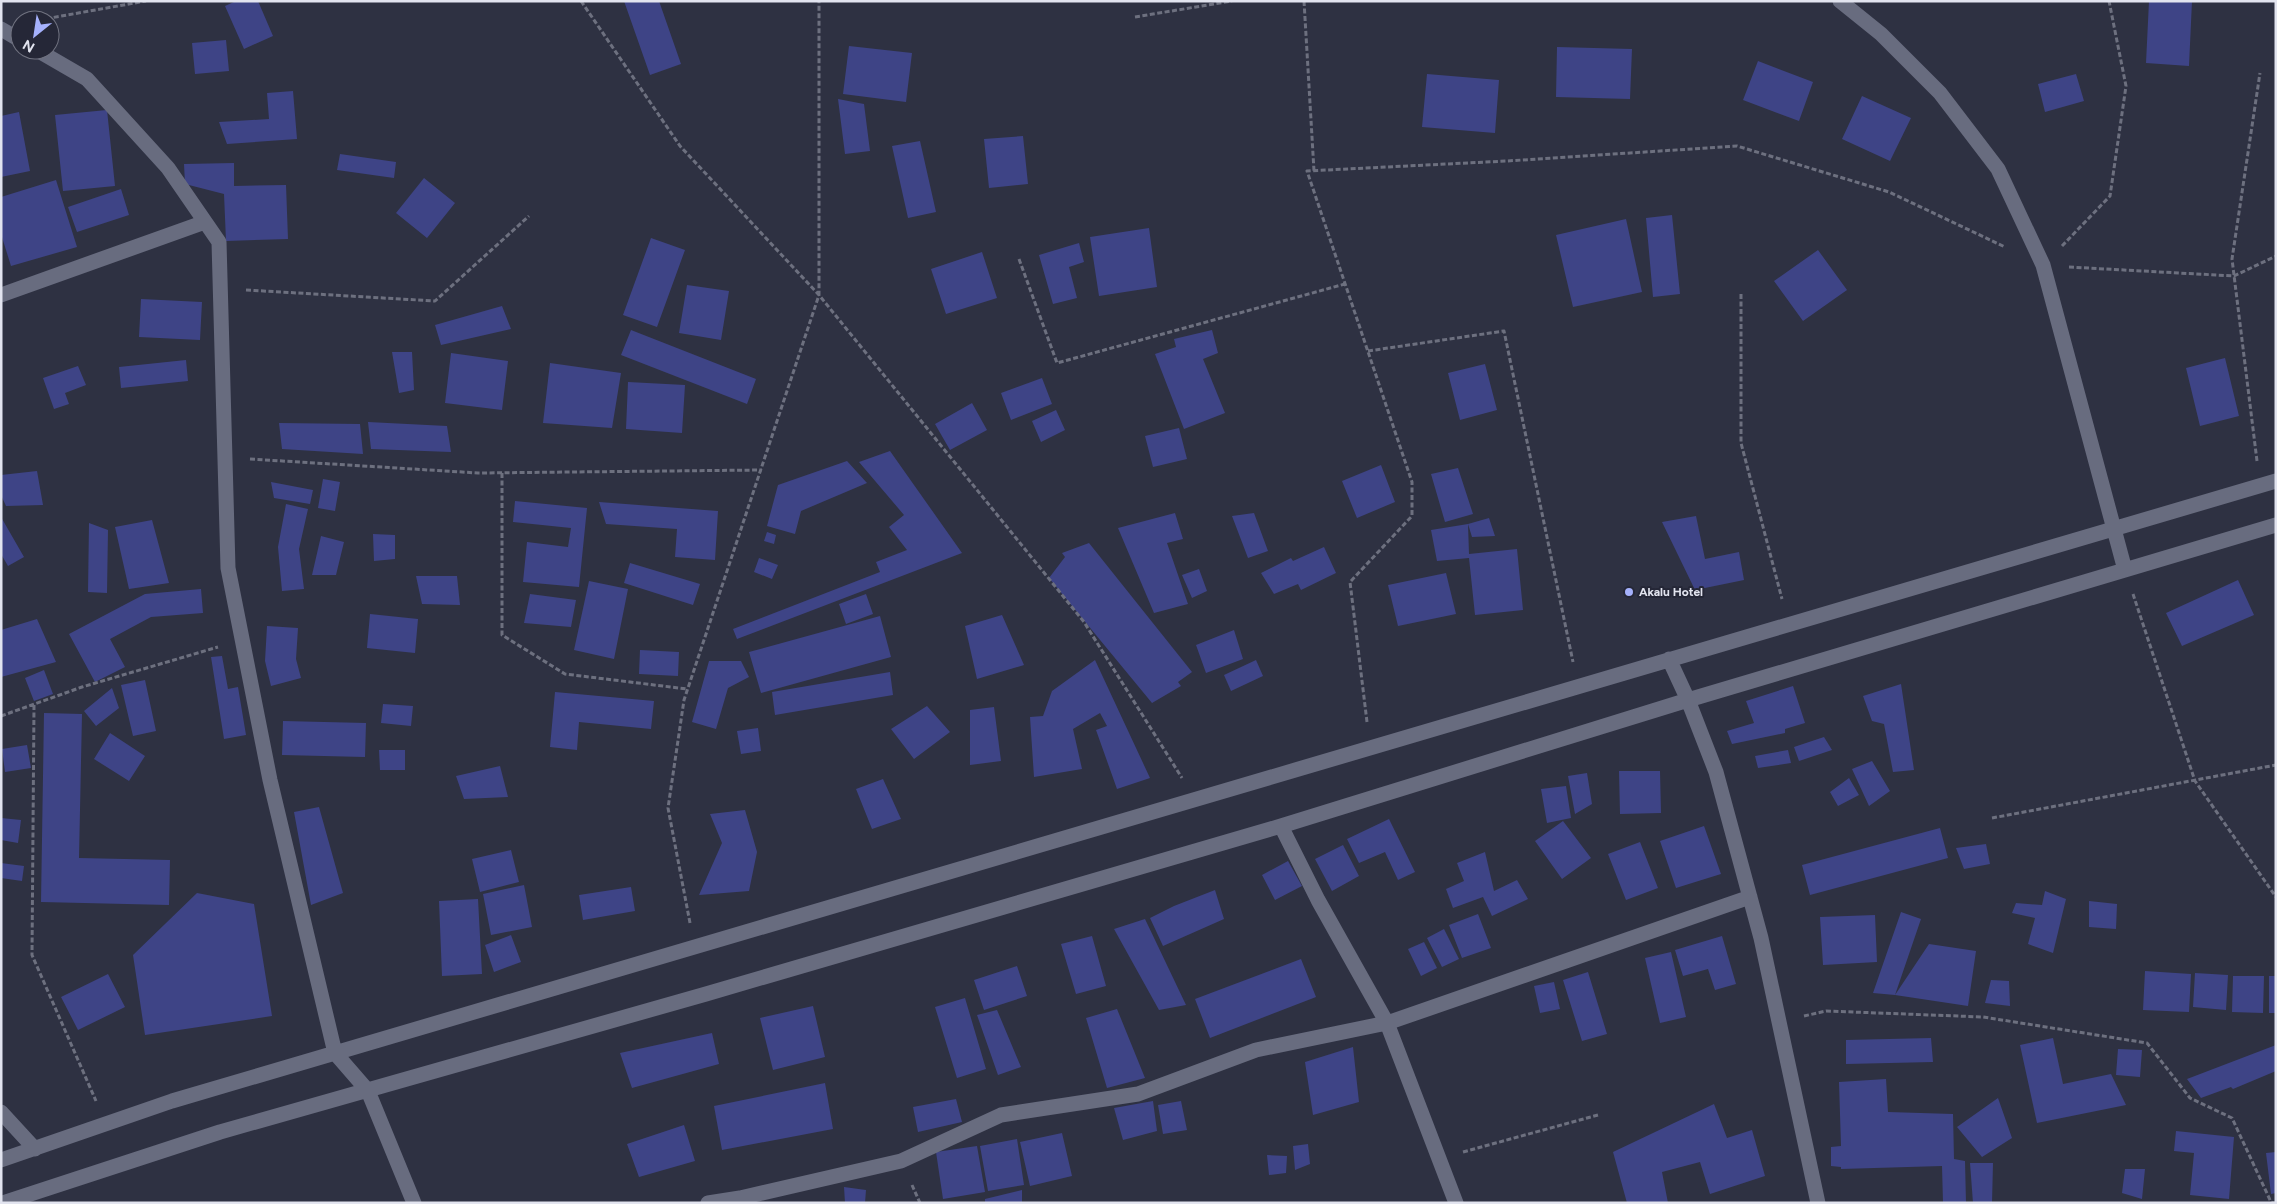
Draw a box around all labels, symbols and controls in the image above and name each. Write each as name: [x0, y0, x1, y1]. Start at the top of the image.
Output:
north arrow: [10, 10, 60, 60]
text: N: [20, 36, 38, 56]
place label: Akalu Hotel: [1639, 585, 1703, 599]
marker: Akalu Hotel: [1623, 586, 1635, 598]

